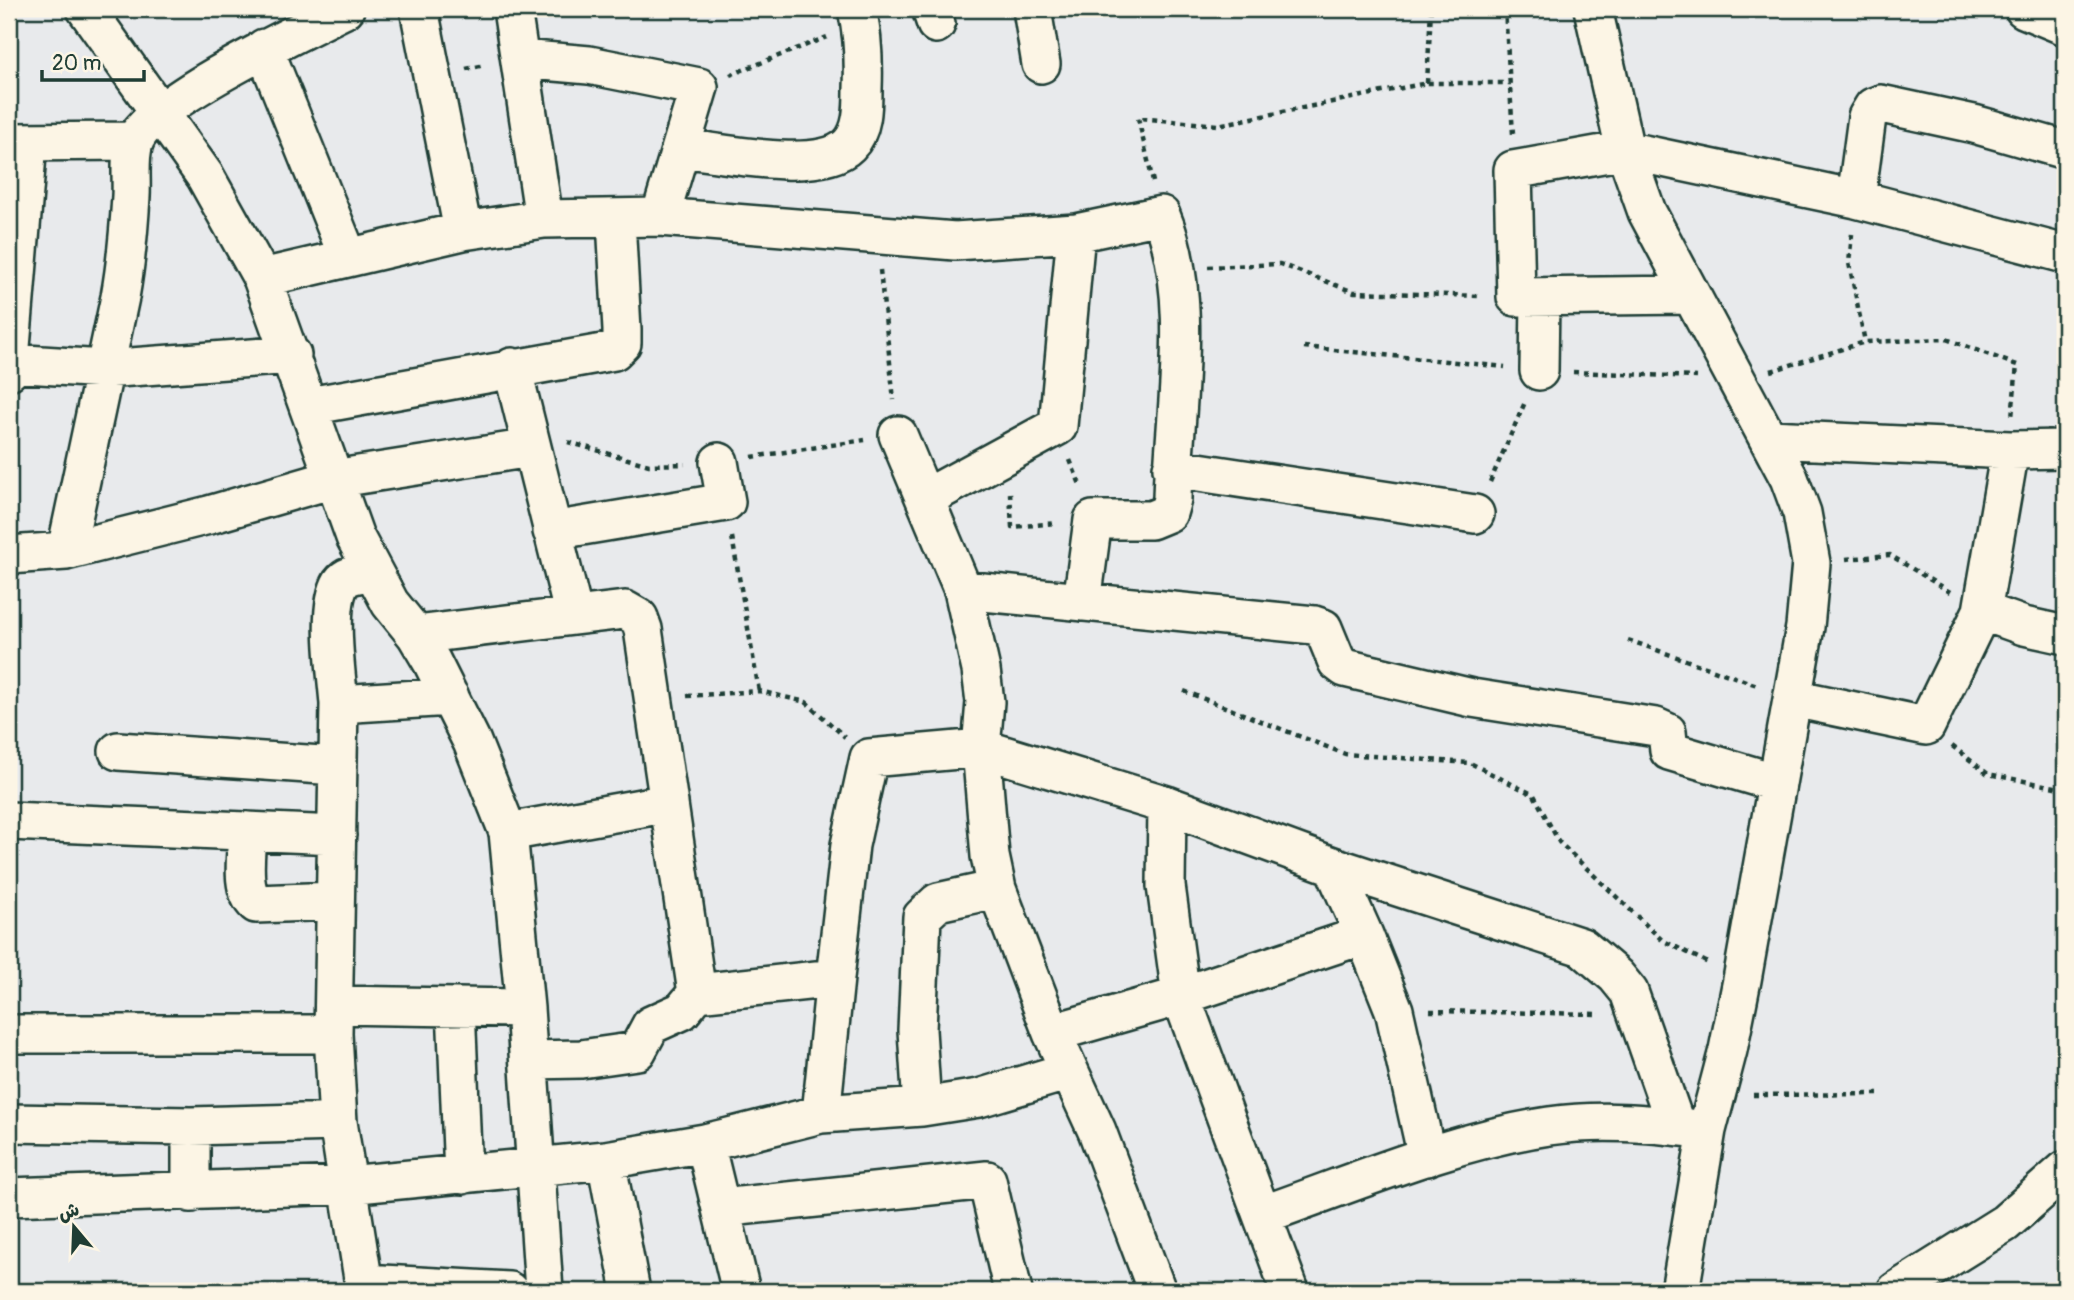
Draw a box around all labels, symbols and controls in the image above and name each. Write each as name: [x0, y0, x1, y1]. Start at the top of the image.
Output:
scale bar: [42, 38, 144, 82]
text: 20 m: [52, 50, 101, 77]
north arrow: [38, 1192, 108, 1262]
text: ش: [55, 1197, 83, 1227]

